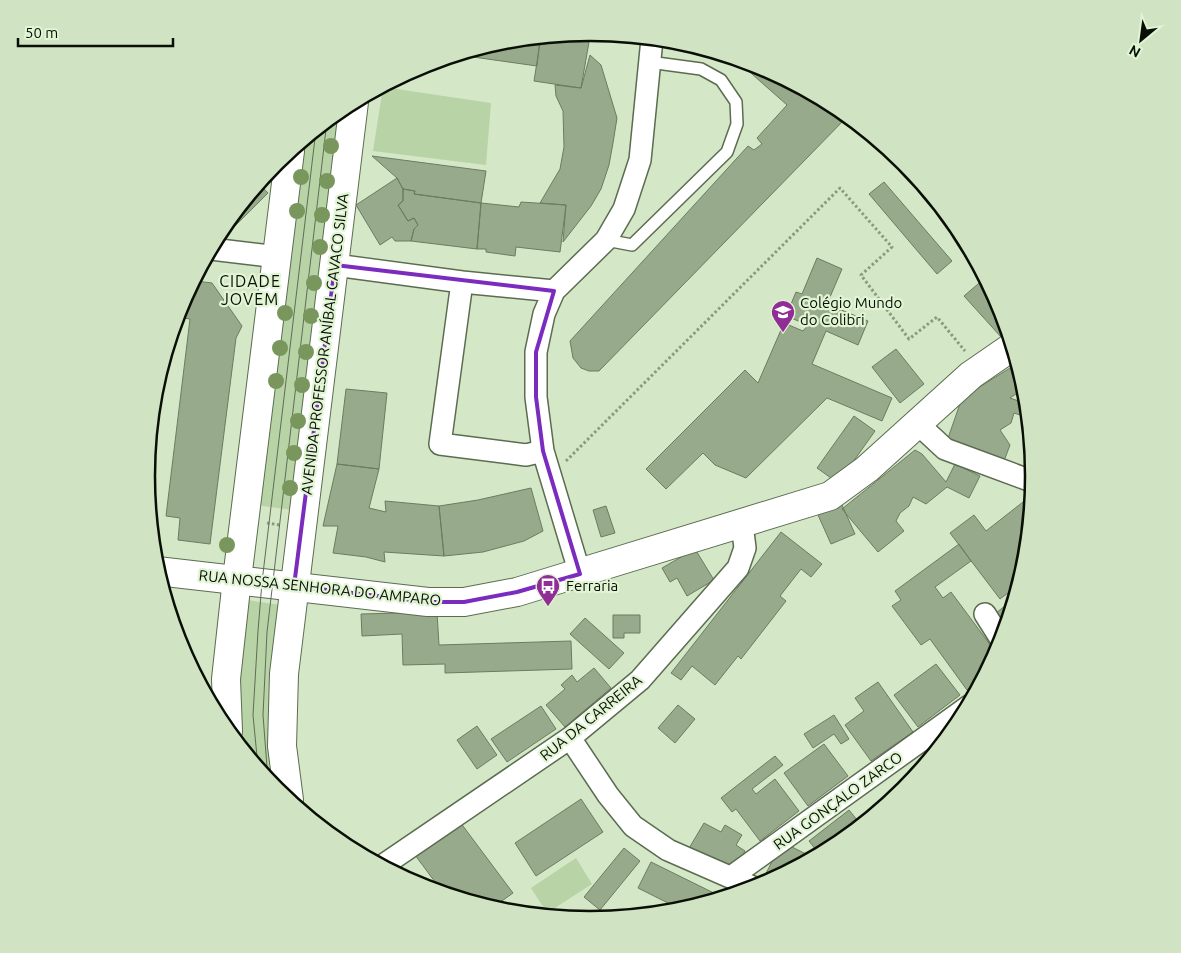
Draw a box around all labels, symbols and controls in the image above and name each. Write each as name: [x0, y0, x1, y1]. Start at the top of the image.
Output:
scale bar: [18, 15, 172, 47]
north arrow: [1116, 15, 1166, 65]
text: 50 m: [25, 24, 58, 41]
text: N: [1126, 42, 1143, 61]
street label: AVENIDA PROFESSOR ANÍBAL CAVACO SILVA: [298, 192, 351, 496]
district label: CIDADE JOVEM: [219, 272, 281, 308]
place label: Colégio Mundo do Colibri: [800, 294, 902, 328]
school or university icon: Colégio Mundo do Colibri: [770, 299, 796, 333]
street label: RUA NOSSA SENHORA DO AMPARO: [198, 566, 442, 609]
bus stop icon: Ferraria: [535, 573, 561, 607]
place label: Ferraria: [566, 577, 618, 594]
street label: RUA DA CARREIRA: [536, 671, 645, 764]
street label: RUA GONÇALO ZARCO: [770, 748, 905, 853]

